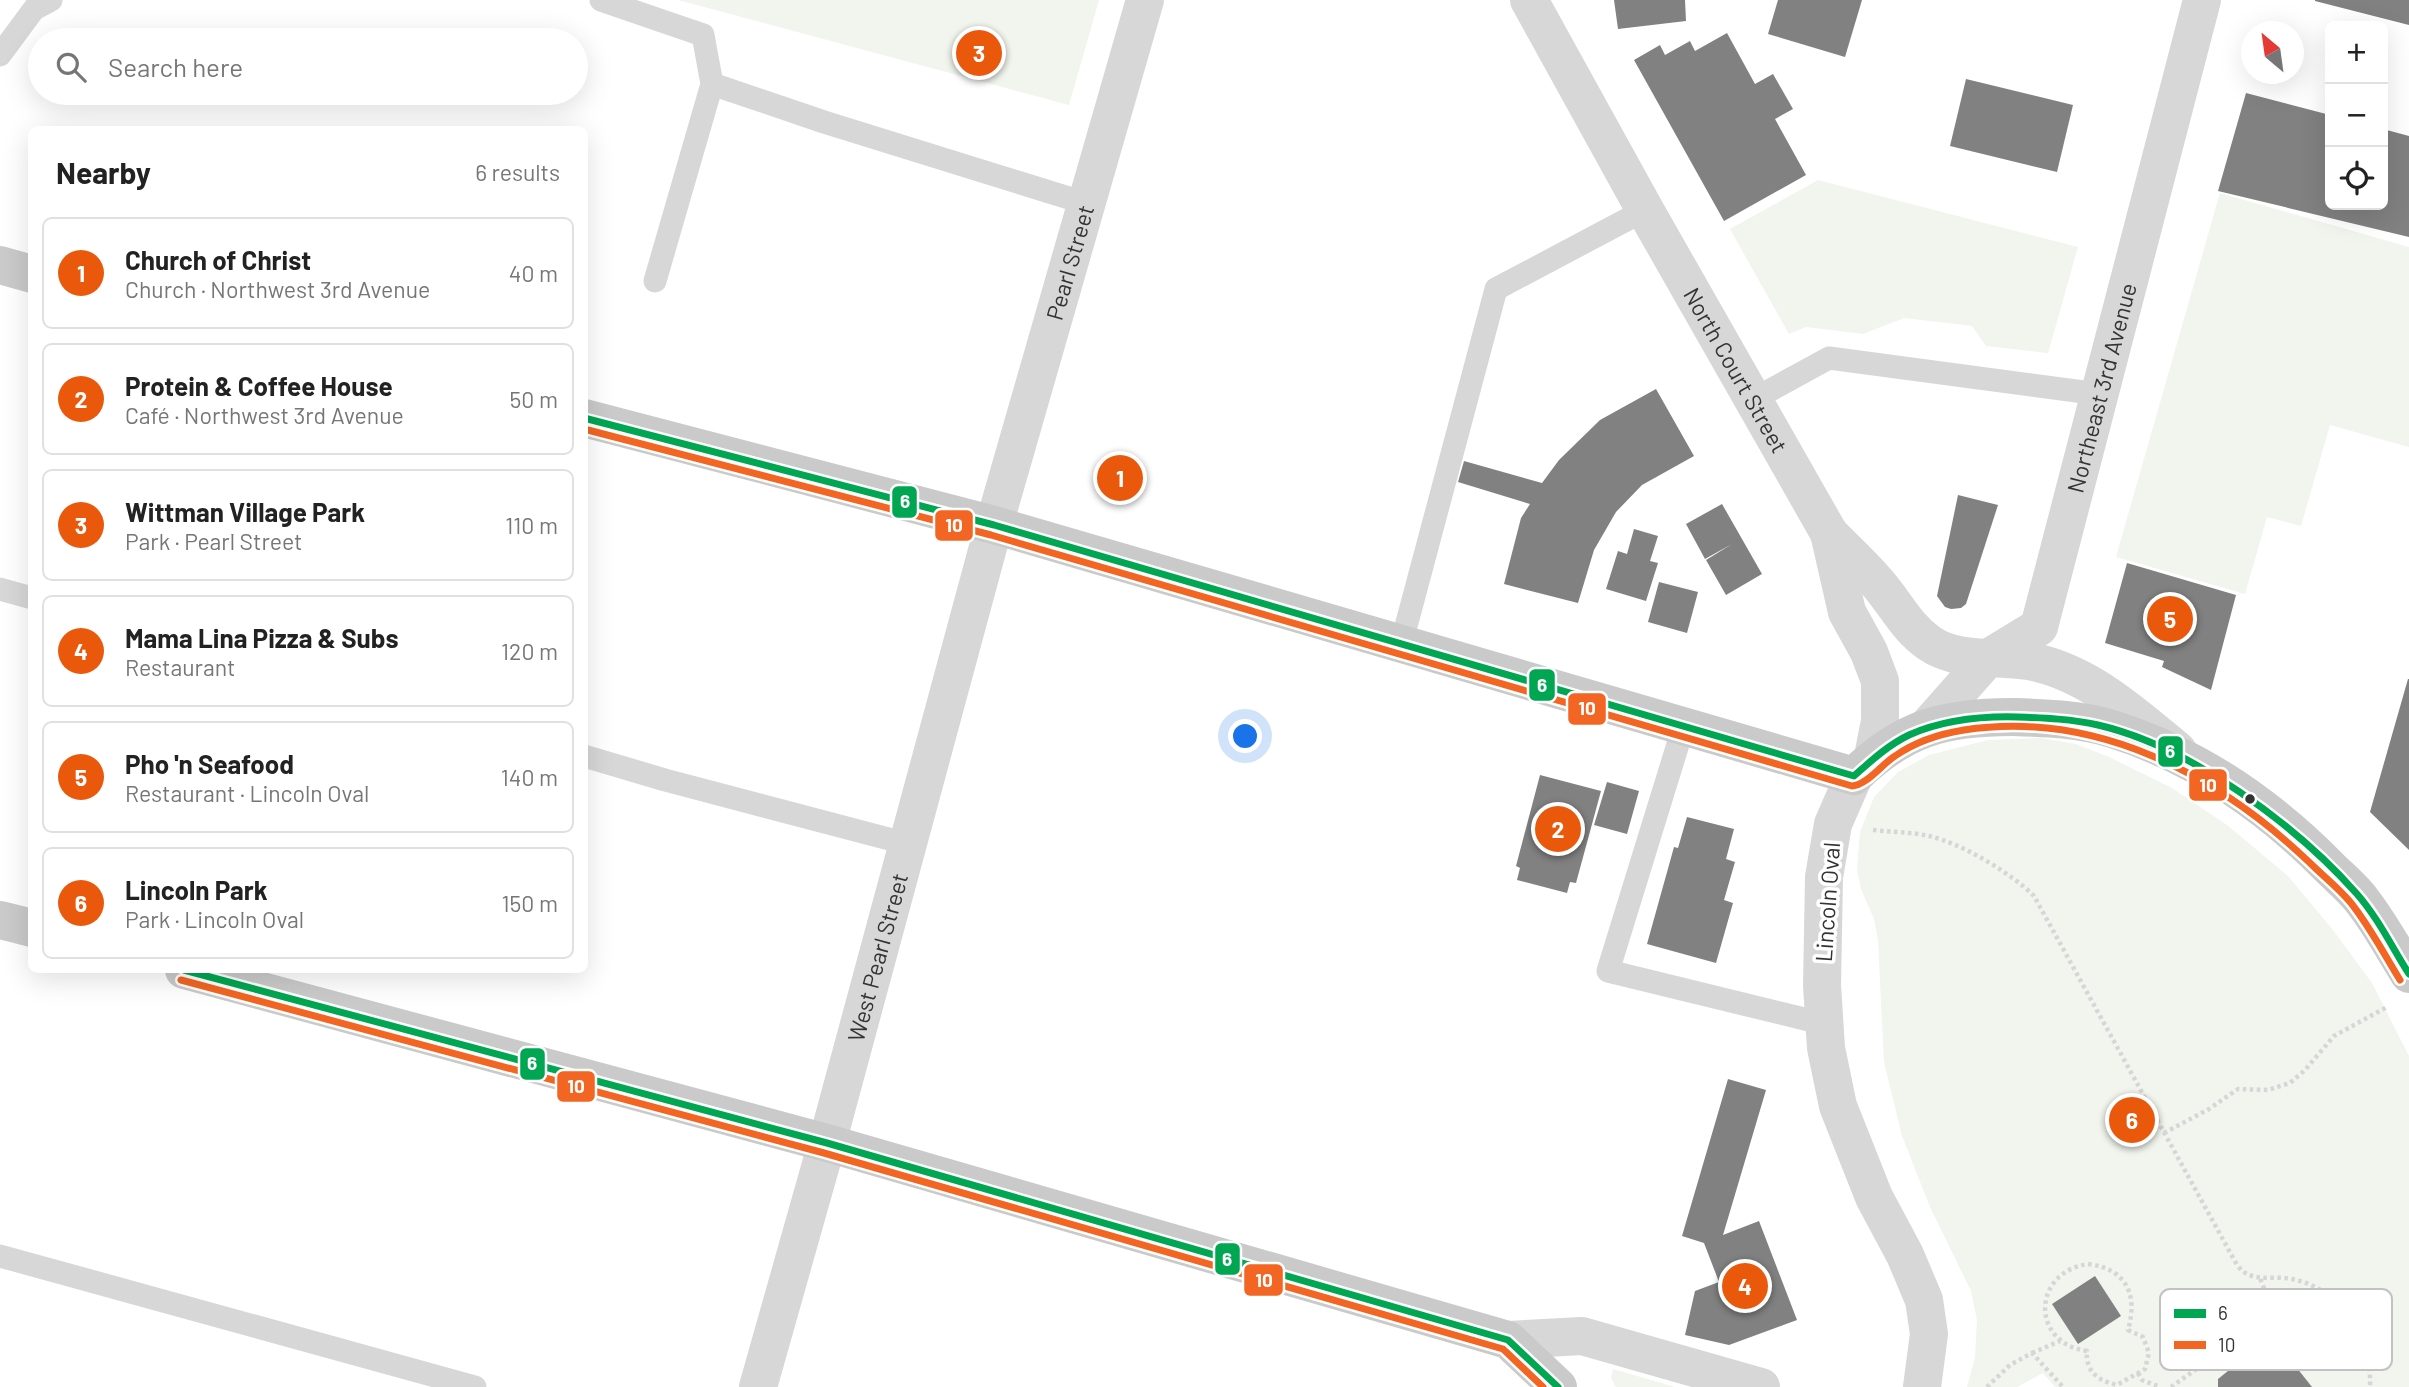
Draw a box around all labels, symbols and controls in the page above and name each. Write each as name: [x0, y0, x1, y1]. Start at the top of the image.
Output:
north arrow: [2241, 21, 2304, 84]
map controls: [2325, 21, 2388, 210]
button: +: [2325, 21, 2388, 84]
pin: 3: [956, 27, 1002, 79]
search box: [28, 28, 588, 105]
icon: search: [52, 48, 90, 86]
text: Search here: [108, 51, 243, 82]
button: −: [2325, 84, 2388, 147]
button: locate: [2325, 147, 2388, 210]
text: Nearby: [56, 154, 151, 190]
text: 6 results: [475, 158, 560, 186]
street label: Pearl Street: [1040, 202, 1099, 323]
text: Church of Christ: [125, 244, 311, 275]
text: 1: [77, 259, 85, 287]
text: 40 m: [509, 259, 558, 287]
text: Church · Northwest 3rd Avenue: [125, 275, 430, 303]
street label: Northeast 3rd Avenue: [2061, 280, 2142, 496]
street label: North Court Street: [1678, 282, 1794, 457]
text: Protein & Coffee House: [125, 370, 393, 401]
text: 2: [75, 385, 87, 413]
text: 50 m: [510, 385, 558, 413]
text: Café · Northwest 3rd Avenue: [125, 401, 404, 429]
pin: 1: [1097, 452, 1143, 504]
line badge: 6: [891, 485, 918, 519]
text: 6: [900, 489, 910, 512]
text: Wittman Village Park: [125, 496, 365, 527]
line badge: 10: [934, 509, 974, 542]
text: 3: [75, 511, 87, 539]
text: 110 m: [505, 511, 558, 539]
text: 10: [945, 513, 963, 536]
text: Park · Pearl Street: [125, 527, 302, 555]
pin: 5: [2147, 593, 2193, 645]
text: Mama Lina Pizza & Subs: [125, 622, 399, 653]
text: 4: [74, 637, 88, 665]
text: 120 m: [501, 637, 558, 665]
text: Restaurant: [125, 653, 235, 681]
line badge: 6: [1528, 668, 1556, 702]
text: 6: [1537, 673, 1547, 696]
line badge: 10: [1567, 692, 1607, 726]
text: 10: [1578, 696, 1596, 719]
your location: [1228, 719, 1262, 753]
line badge: 6: [2157, 735, 2184, 768]
text: 6: [2165, 739, 2175, 762]
text: Pho 'n Seafood: [125, 748, 294, 779]
text: 5: [75, 763, 87, 791]
text: 140 m: [501, 763, 558, 791]
line badge: 10: [2188, 768, 2228, 802]
text: 10: [2199, 773, 2217, 796]
text: Restaurant · Lincoln Oval: [125, 779, 369, 807]
unlabelled marker: [2243, 792, 2257, 806]
pin: 2: [1535, 803, 1581, 855]
street label: Lincoln Oval: [1809, 841, 1845, 963]
street label: West Pearl Street: [841, 870, 913, 1045]
text: Lincoln Park: [125, 874, 268, 905]
text: 6: [75, 889, 87, 917]
text: 150 m: [502, 889, 558, 917]
text: Park · Lincoln Oval: [125, 905, 304, 933]
line badge: 6: [519, 1047, 546, 1081]
text: 6: [527, 1051, 537, 1074]
line badge: 10: [556, 1070, 596, 1103]
text: 10: [567, 1074, 585, 1097]
pin: 6: [2109, 1094, 2155, 1146]
line badge: 6: [1214, 1242, 1241, 1276]
text: 6: [1222, 1247, 1232, 1270]
pin: 4: [1722, 1260, 1768, 1312]
line badge: 10: [1243, 1263, 1284, 1297]
text: 10: [1255, 1268, 1273, 1291]
legend: [2160, 1289, 2392, 1370]
text: 6: [2218, 1301, 2228, 1324]
text: 10: [2218, 1333, 2235, 1356]

